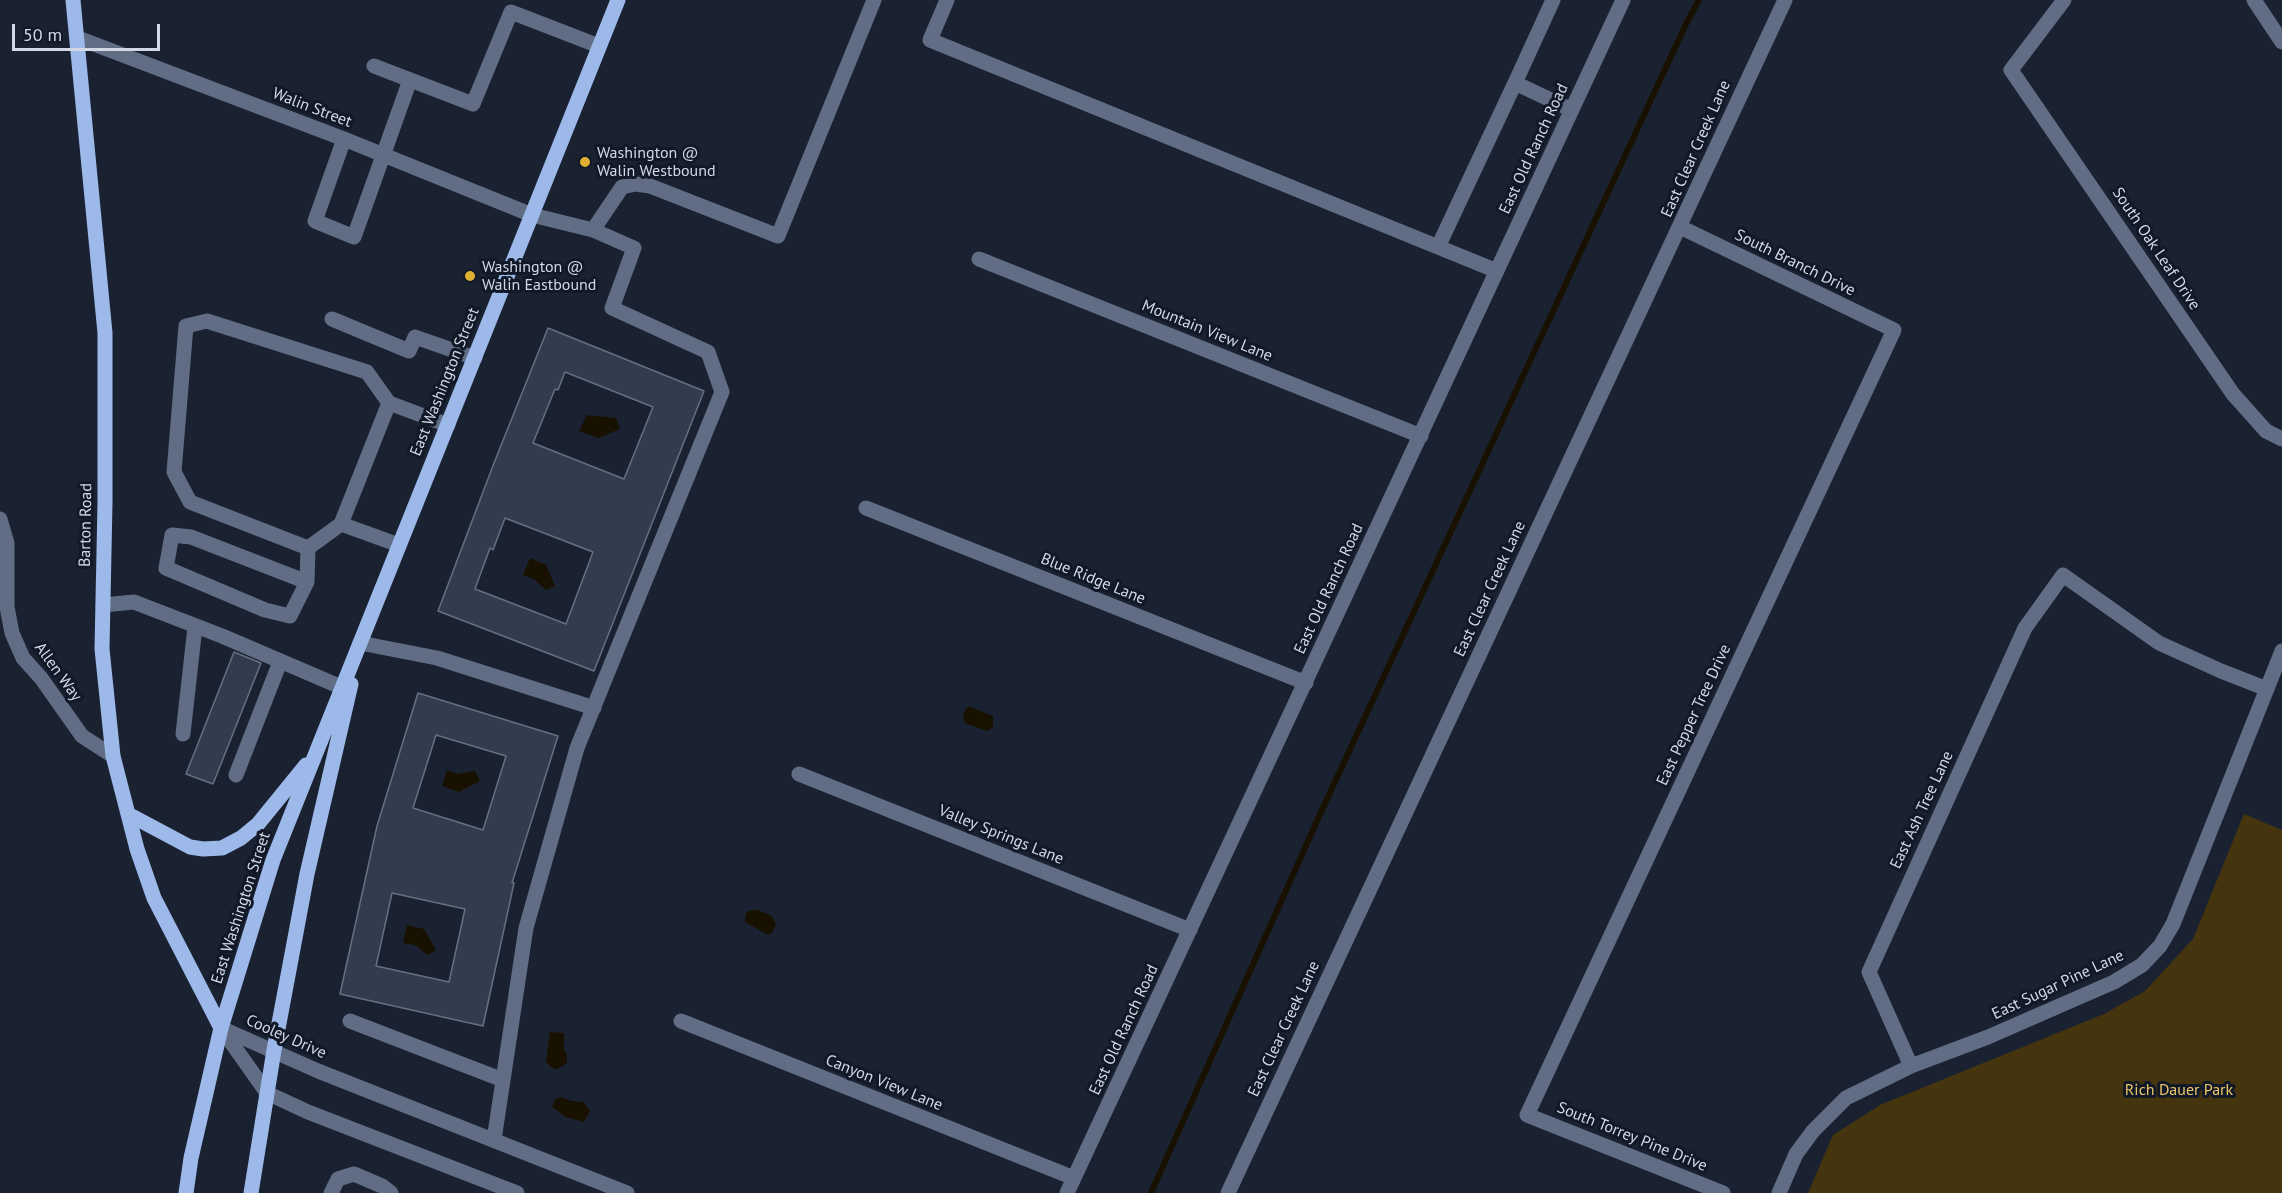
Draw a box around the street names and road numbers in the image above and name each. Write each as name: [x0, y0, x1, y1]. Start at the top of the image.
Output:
street label: East Clear Creek Lane: [1657, 78, 1735, 220]
street label: East Old Ranch Road: [1495, 81, 1573, 217]
street label: Walin Street: [270, 84, 354, 132]
street label: South Oak Leaf Drive: [2108, 184, 2204, 314]
street label: South Branch Drive: [1732, 226, 1858, 300]
street label: Mountain View Lane: [1139, 296, 1275, 366]
street label: East Washington Street: [406, 305, 484, 459]
street label: Barton Road: [76, 483, 96, 567]
street label: East Clear Creek Lane: [1450, 518, 1530, 660]
street label: East Old Ranch Road: [1290, 521, 1368, 657]
street label: Blue Ridge Lane: [1038, 549, 1148, 609]
street label: Allen Way: [30, 639, 86, 705]
street label: East Pepper Tree Drive: [1653, 641, 1735, 789]
street label: East Ash Tree Lane: [1886, 748, 1958, 872]
street label: Valley Springs Lane: [936, 801, 1066, 869]
street label: East Washington Street: [207, 830, 275, 986]
street label: East Sugar Pine Lane: [1989, 946, 2127, 1024]
street label: East Clear Creek Lane: [1244, 958, 1324, 1100]
street label: East Old Ranch Road: [1085, 962, 1163, 1098]
street label: Cooley Drive: [243, 1011, 329, 1063]
street label: Canyon View Lane: [823, 1051, 945, 1115]
street label: South Torrey Pine Drive: [1554, 1098, 1710, 1176]

